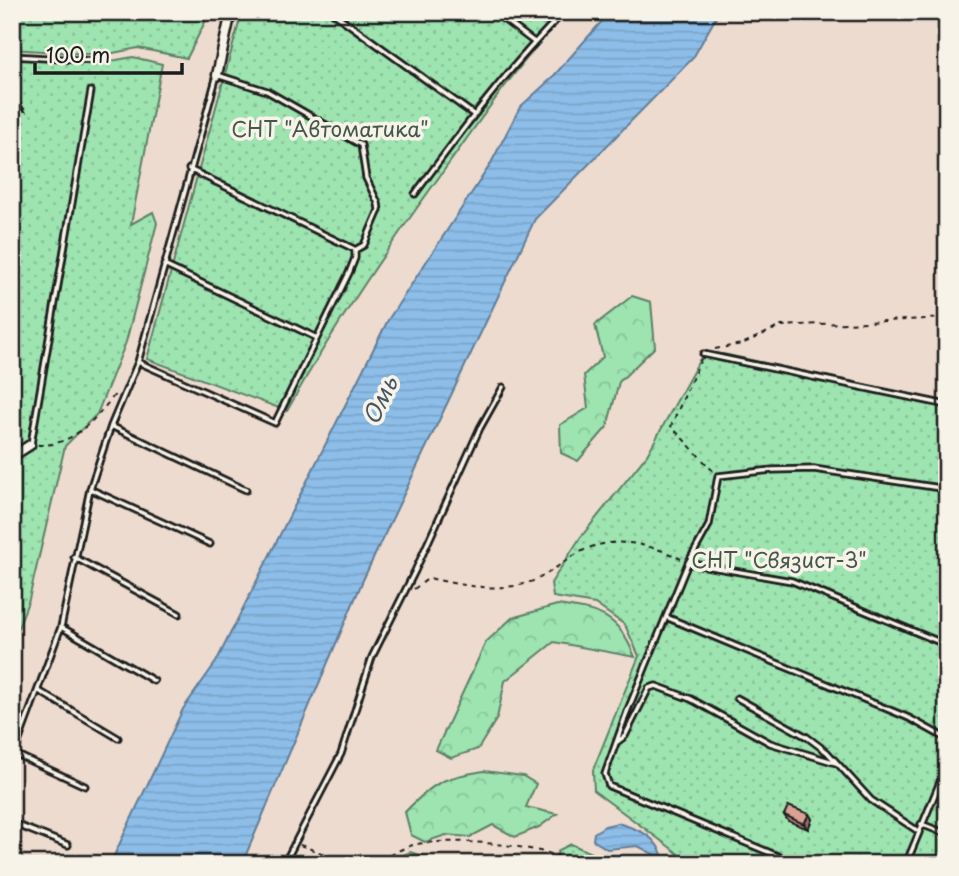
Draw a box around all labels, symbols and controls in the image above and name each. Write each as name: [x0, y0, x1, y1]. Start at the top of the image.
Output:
scale bar: [35, 32, 182, 76]
text: 100 m: [46, 38, 110, 70]
park label: СНТ "Автоматика": [231, 112, 429, 144]
water label: Омь: [352, 369, 406, 430]
park label: СНТ "Связист-3": [691, 543, 867, 575]

